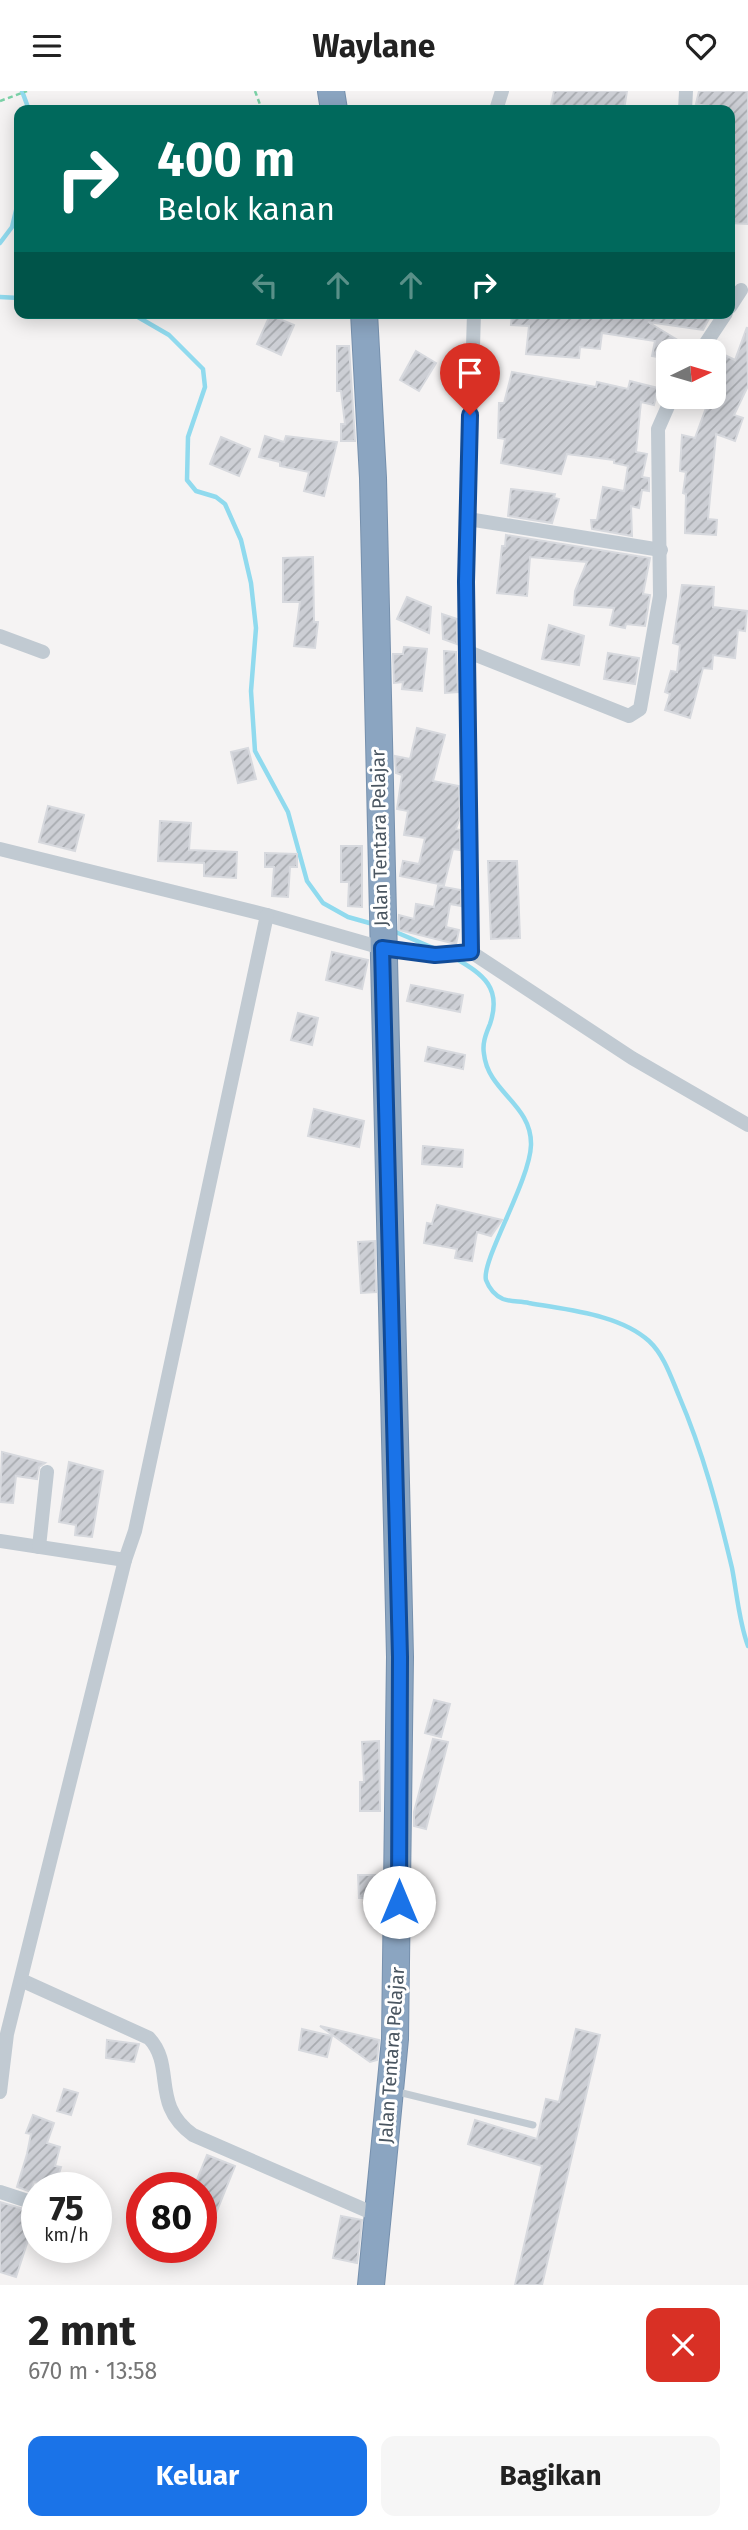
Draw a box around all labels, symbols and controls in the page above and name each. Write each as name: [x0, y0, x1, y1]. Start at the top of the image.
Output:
icon: menu: [28, 27, 66, 65]
text: Waylane: [313, 27, 435, 65]
icon: heart: [682, 27, 720, 65]
text: 400 m: [157, 130, 295, 189]
icon: right: [42, 133, 133, 224]
text: Belok kanan: [157, 190, 335, 228]
icon: left: [246, 266, 284, 304]
icon: ahead: [319, 266, 357, 304]
icon: ahead: [392, 266, 430, 304]
icon: right: [465, 266, 503, 304]
north arrow: [656, 339, 726, 409]
map controls: [656, 339, 726, 409]
pin: [440, 343, 500, 415]
icon: arrive: [451, 354, 489, 392]
street label: Jalan Tentara Pelajar: [366, 749, 393, 927]
position arrow: [362, 1865, 436, 1939]
street label: Jalan Tentara Pelajar: [374, 1965, 409, 2144]
speed limit sign: 80: [126, 2172, 217, 2263]
text: 75: [49, 2187, 84, 2229]
text: km/h: [44, 2224, 89, 2246]
text: 2 mnt: [28, 2306, 136, 2356]
button: close: [646, 2308, 720, 2382]
text: 670 m · 13:58: [28, 2357, 157, 2385]
button: Keluar: [28, 2436, 367, 2516]
button: Bagikan: [381, 2436, 720, 2516]

